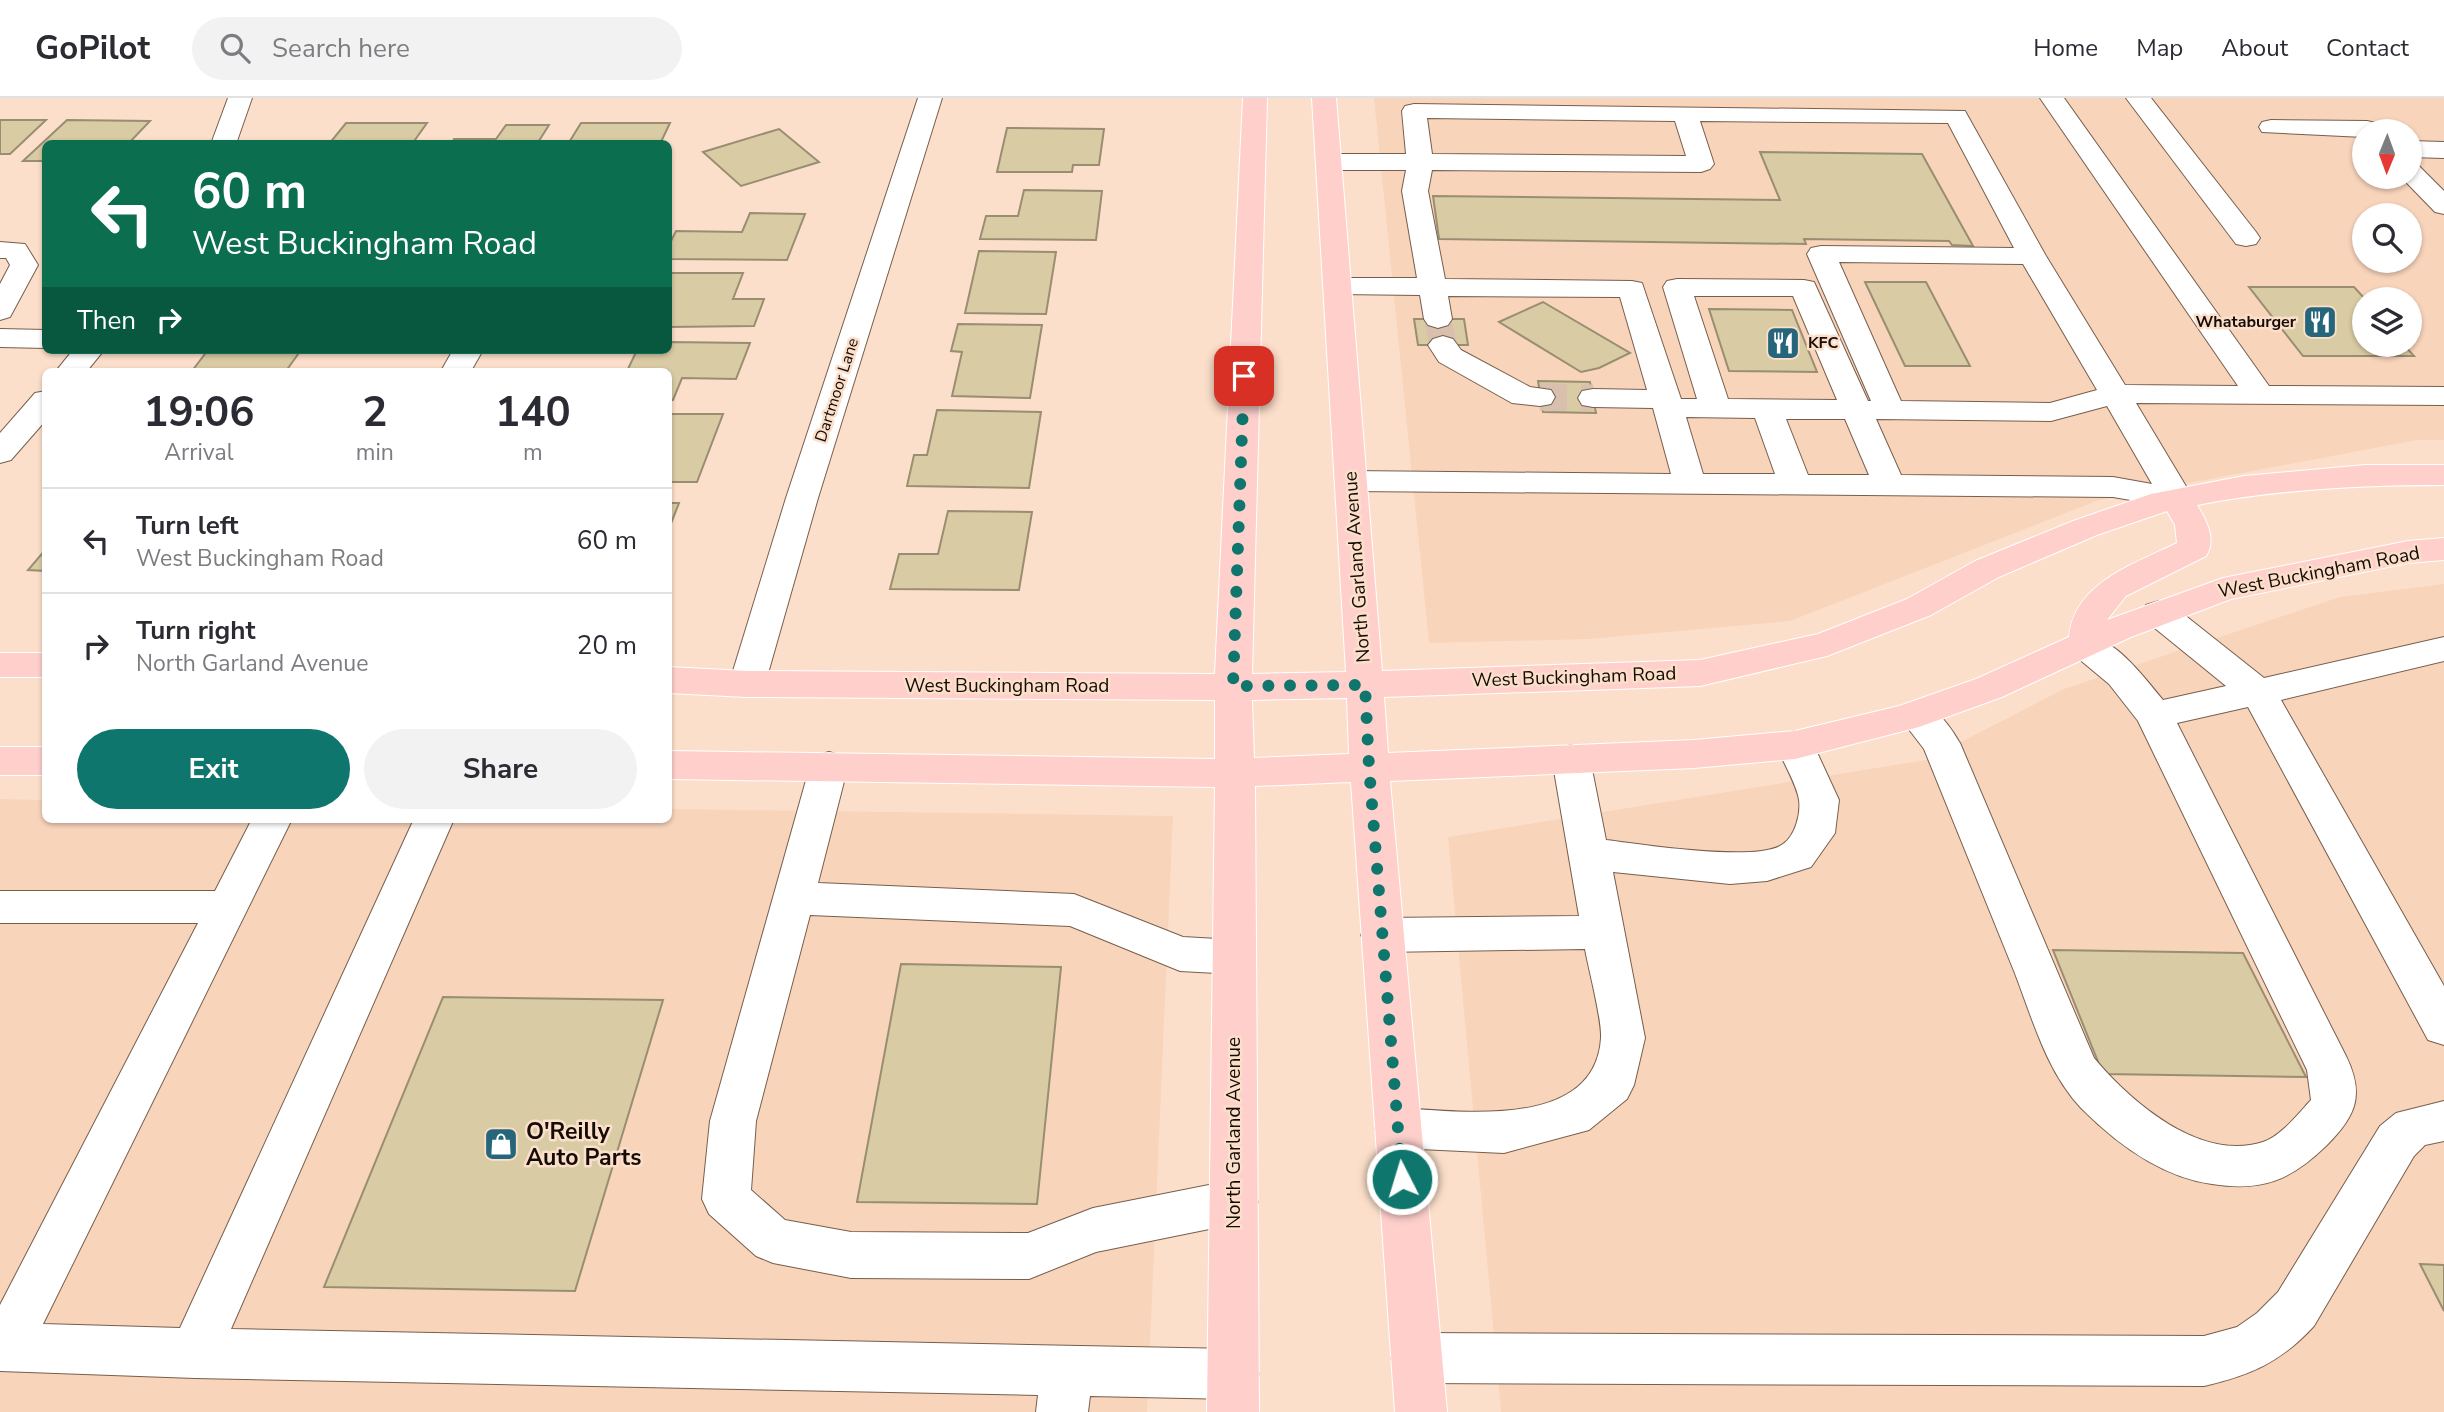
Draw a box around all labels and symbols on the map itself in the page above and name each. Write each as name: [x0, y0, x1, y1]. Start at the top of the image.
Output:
north arrow: [2352, 119, 2422, 189]
restaurant icon: Whataburger: [2301, 303, 2339, 341]
place label: Whataburger: [2196, 311, 2297, 333]
restaurant icon: KFC: [1764, 324, 1802, 362]
place label: KFC: [1808, 332, 1838, 354]
street label: Dartmoor Lane: [810, 335, 864, 445]
pin: [1214, 346, 1274, 406]
street label: North Garland Avenue: [1337, 470, 1377, 664]
street label: West Buckingham Road: [2216, 540, 2422, 604]
street label: West Buckingham Road: [1471, 660, 1677, 694]
street label: West Buckingham Road: [905, 673, 1109, 699]
street label: North Garland Avenue: [1221, 1037, 1247, 1229]
place label: O'Reilly Auto Parts: [526, 1116, 641, 1173]
shop icon: O'Reilly Auto Parts: [482, 1125, 520, 1163]
position arrow: [1365, 1142, 1439, 1216]

